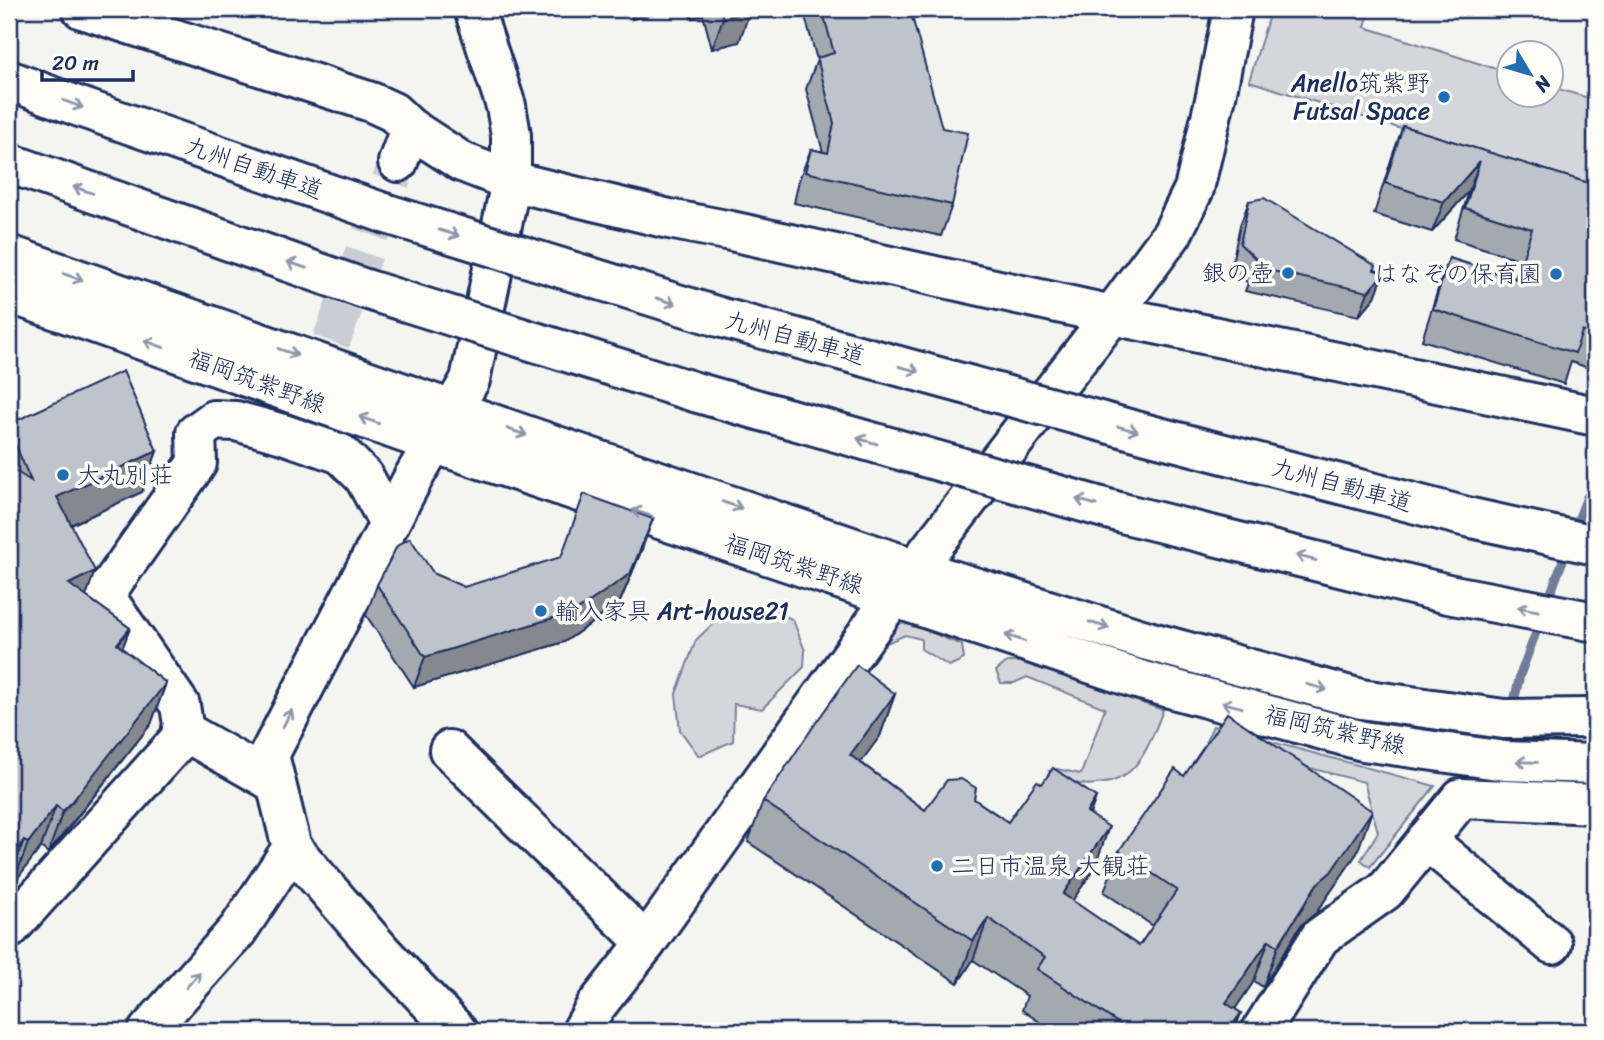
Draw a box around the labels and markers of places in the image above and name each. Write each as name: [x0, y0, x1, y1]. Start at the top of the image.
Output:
place label: Anello筑紫野 Futsal Space: [1290, 62, 1430, 132]
marker: Anello筑紫野 Futsal Space: [1436, 89, 1452, 105]
place label: 銀の壺: [1202, 252, 1274, 294]
place label: はなぞの保育園: [1374, 253, 1542, 295]
marker: 銀の壺: [1280, 265, 1296, 281]
marker: はなぞの保育園: [1548, 266, 1564, 282]
place label: 大丸別荘: [77, 454, 173, 496]
marker: 大丸別荘: [55, 467, 71, 483]
place label: 輸入家具 Art-house21: [555, 590, 789, 632]
marker: 輸入家具 Art-house21: [533, 603, 549, 619]
place label: 二日市温泉 大観荘: [951, 845, 1149, 887]
marker: 二日市温泉 大観荘: [929, 858, 945, 874]

